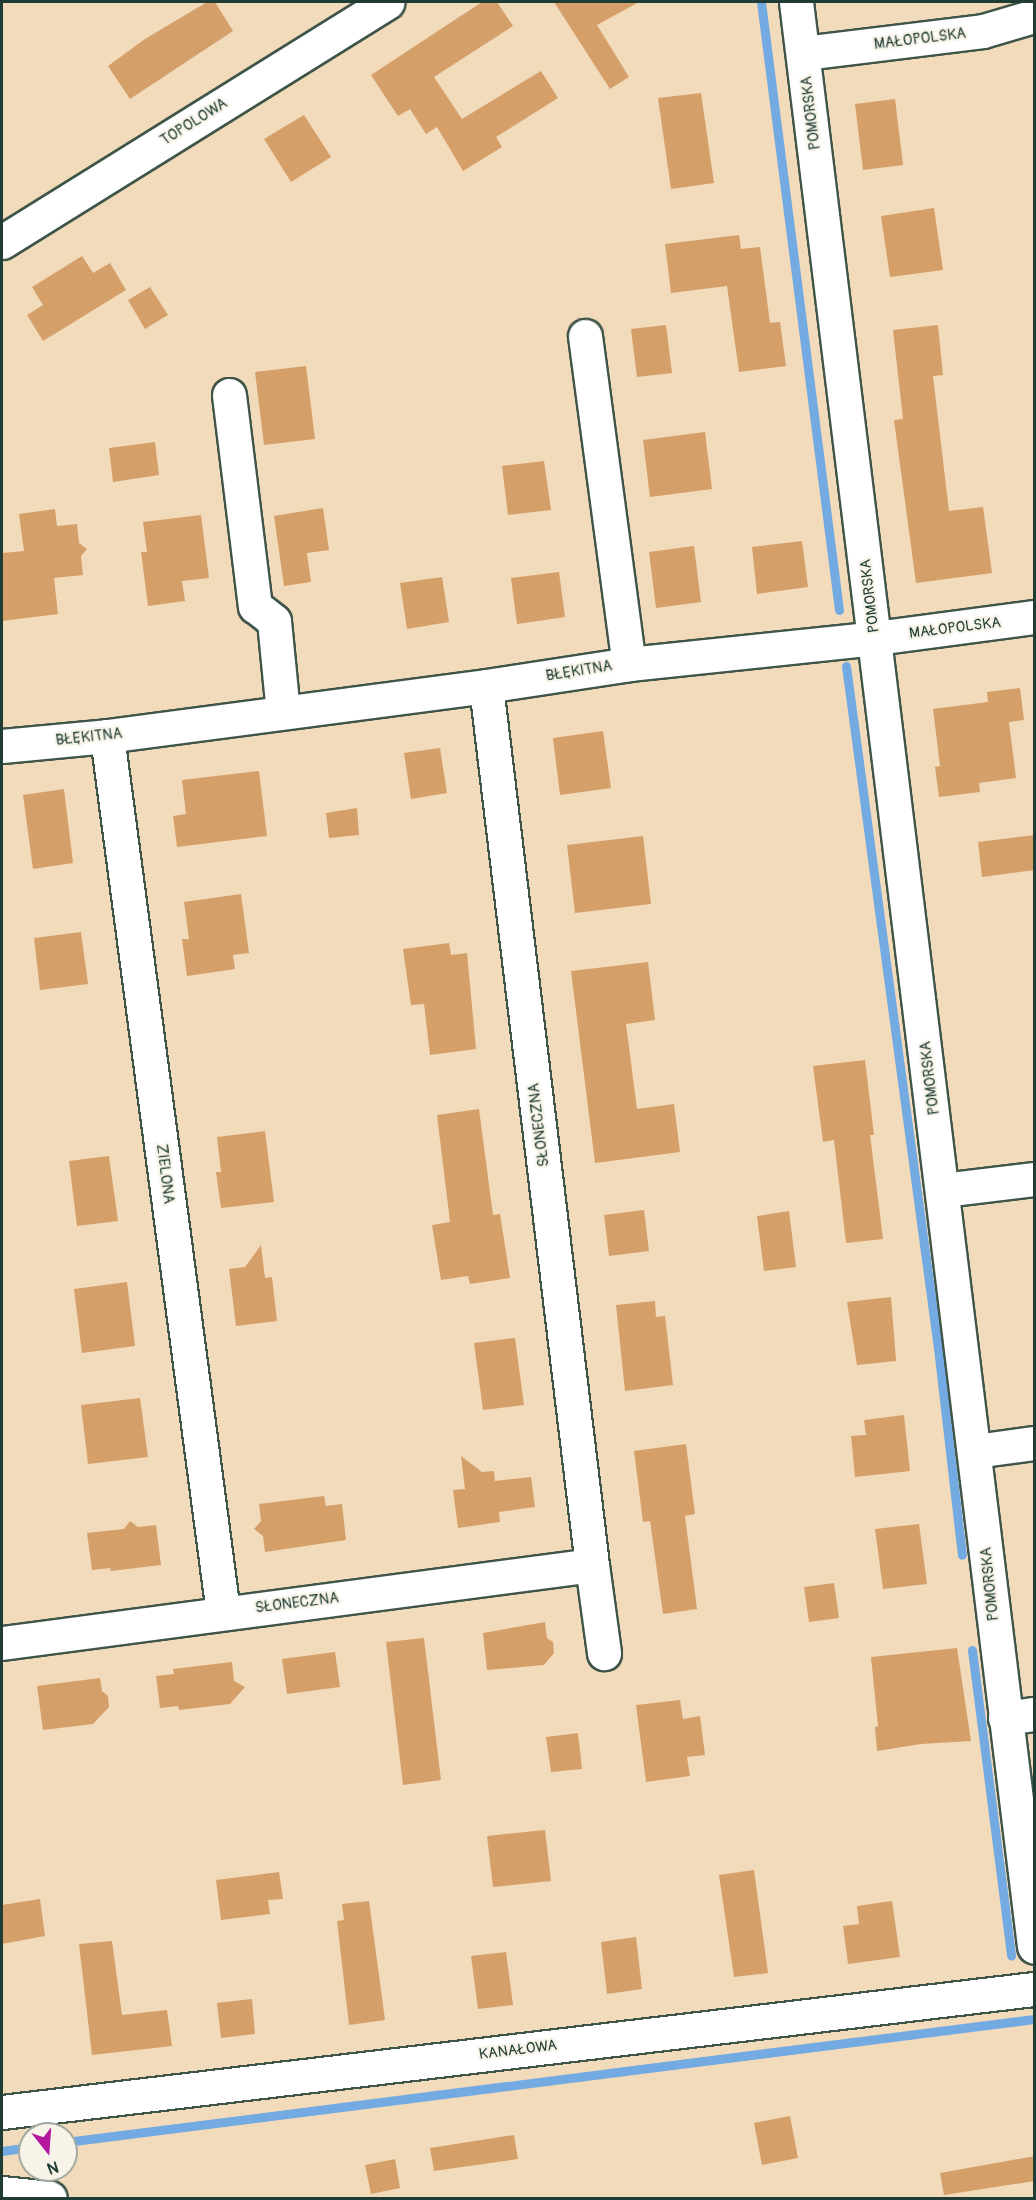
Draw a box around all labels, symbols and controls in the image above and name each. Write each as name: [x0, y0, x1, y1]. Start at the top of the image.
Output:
street label: MAŁOPOLSKA: [873, 24, 967, 54]
street label: POMORSKA: [798, 75, 824, 151]
street label: TOPOLOWA: [157, 94, 231, 150]
street label: POMORSKA: [857, 558, 883, 634]
street label: MAŁOPOLSKA: [908, 613, 1002, 643]
street label: BŁĘKITNA: [545, 657, 613, 685]
street label: BŁĘKITNA: [55, 725, 123, 749]
street label: POMORSKA: [917, 1040, 943, 1116]
street label: SŁONECZNA: [525, 1082, 553, 1168]
street label: ZIELONA: [152, 1143, 178, 1205]
street label: POMORSKA: [977, 1546, 1003, 1622]
street label: SŁONECZNA: [254, 1589, 340, 1617]
street label: KANAŁOWA: [478, 2036, 558, 2064]
north arrow: [18, 2122, 78, 2182]
text: N: [45, 2156, 61, 2178]

